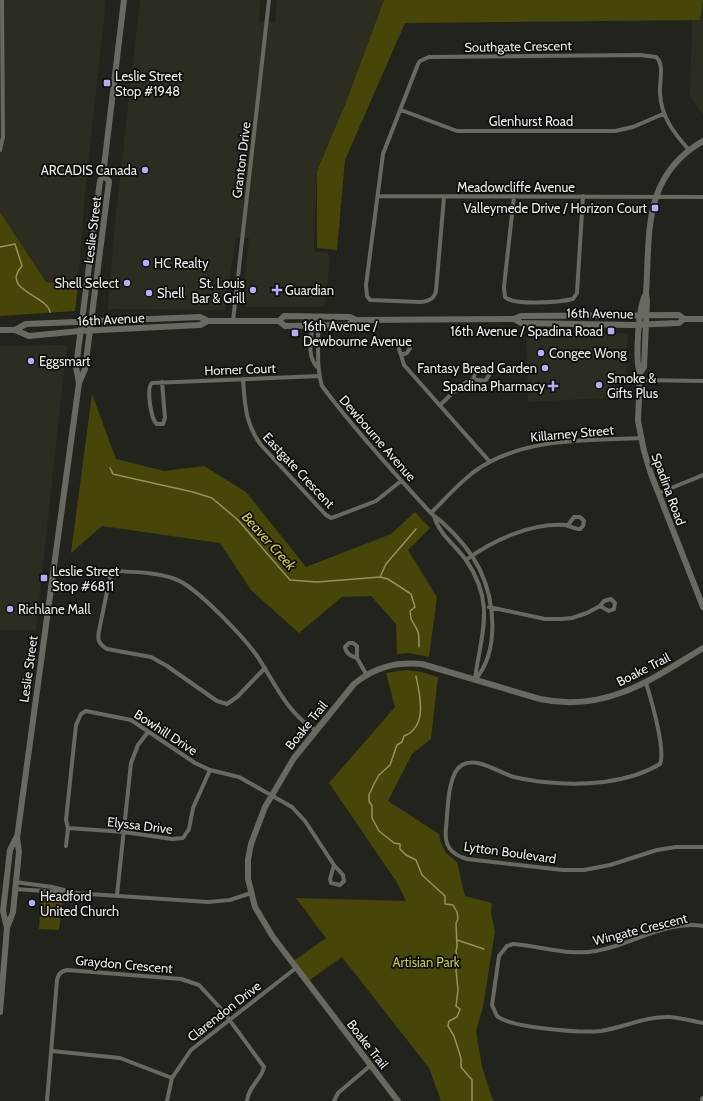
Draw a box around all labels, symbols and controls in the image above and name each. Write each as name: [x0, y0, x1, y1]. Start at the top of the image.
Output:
street label: Southgate Crescent: [464, 37, 572, 55]
place label: Leslie Street Stop #1948: [115, 68, 183, 99]
marker: Leslie Street Stop #1948: [102, 78, 112, 88]
street label: Glenhurst Road: [489, 113, 573, 129]
street label: Granton Drive: [228, 121, 254, 199]
place label: ARCADIS Canada: [41, 162, 138, 178]
marker: ARCADIS Canada: [140, 165, 150, 175]
street label: Meadowcliffe Avenue: [457, 179, 575, 195]
street label: Leslie Street: [80, 195, 104, 264]
place label: Valleymede Drive / Horizon Court: [463, 200, 648, 216]
marker: Valleymede Drive / Horizon Court: [650, 203, 660, 213]
place label: HC Realty: [154, 255, 209, 271]
marker: HC Realty: [141, 258, 151, 268]
place label: Shell Select: [55, 275, 120, 291]
place label: St. Louis Bar & Grill: [191, 275, 246, 306]
marker: Shell Select: [122, 278, 132, 288]
place label: Guardian: [285, 282, 334, 298]
place label: Shell: [157, 285, 184, 301]
marker: St. Louis Bar & Grill: [248, 285, 258, 295]
marker: Guardian: [272, 285, 282, 295]
marker: Shell: [144, 288, 154, 298]
street label: 16th Avenue: [566, 304, 634, 322]
street label: 16th Avenue: [77, 309, 145, 329]
place label: 16th Avenue / Dewbourne Avenue: [303, 318, 412, 349]
place label: 16th Avenue / Spadina Road: [450, 323, 603, 339]
marker: 16th Avenue / Spadina Road: [606, 326, 616, 336]
marker: 16th Avenue / Dewbourne Avenue: [290, 328, 300, 338]
place label: Congee Wong: [549, 345, 627, 361]
marker: Congee Wong: [536, 348, 546, 358]
place label: Eggsmart: [39, 353, 91, 369]
marker: Eggsmart: [26, 356, 36, 366]
street label: Horner Court: [204, 360, 277, 378]
place label: Fantasy Bread Garden: [417, 360, 537, 376]
marker: Fantasy Bread Garden: [540, 363, 550, 373]
place label: Smoke & Gifts Plus: [607, 370, 659, 401]
place label: Spadina Pharmacy: [443, 378, 545, 394]
marker: Smoke & Gifts Plus: [594, 380, 604, 390]
marker: Spadina Pharmacy: [548, 381, 558, 391]
street label: Dewbourne Avenue: [336, 392, 420, 485]
street label: Killarney Street: [530, 421, 615, 445]
street label: Eastgate Crescent: [260, 429, 339, 512]
street label: Spadina Road: [649, 451, 689, 527]
water label: Beaver Creek: [238, 508, 301, 575]
place label: Leslie Street Stop #6811: [52, 563, 120, 594]
marker: Leslie Street Stop #6811: [39, 573, 49, 583]
place label: Richlane Mall: [18, 601, 90, 617]
marker: Richlane Mall: [5, 604, 15, 614]
street label: Leslie Street: [15, 634, 41, 703]
street label: Boake Trail: [613, 649, 673, 689]
street label: Boake Trail: [281, 697, 331, 753]
street label: Bowhill Drive: [131, 706, 201, 759]
street label: Elyssa Drive: [106, 813, 174, 837]
street label: Lytton Boulevard: [463, 838, 557, 866]
place label: Headford United Church: [40, 888, 119, 919]
marker: Headford United Church: [27, 898, 37, 908]
street label: Wingate Crescent: [591, 909, 689, 948]
street label: Graydon Crescent: [75, 952, 174, 976]
park label: Artisian Park: [392, 954, 460, 970]
street label: Clarendon Drive: [184, 977, 264, 1045]
street label: Boake Trail: [344, 1016, 392, 1072]

